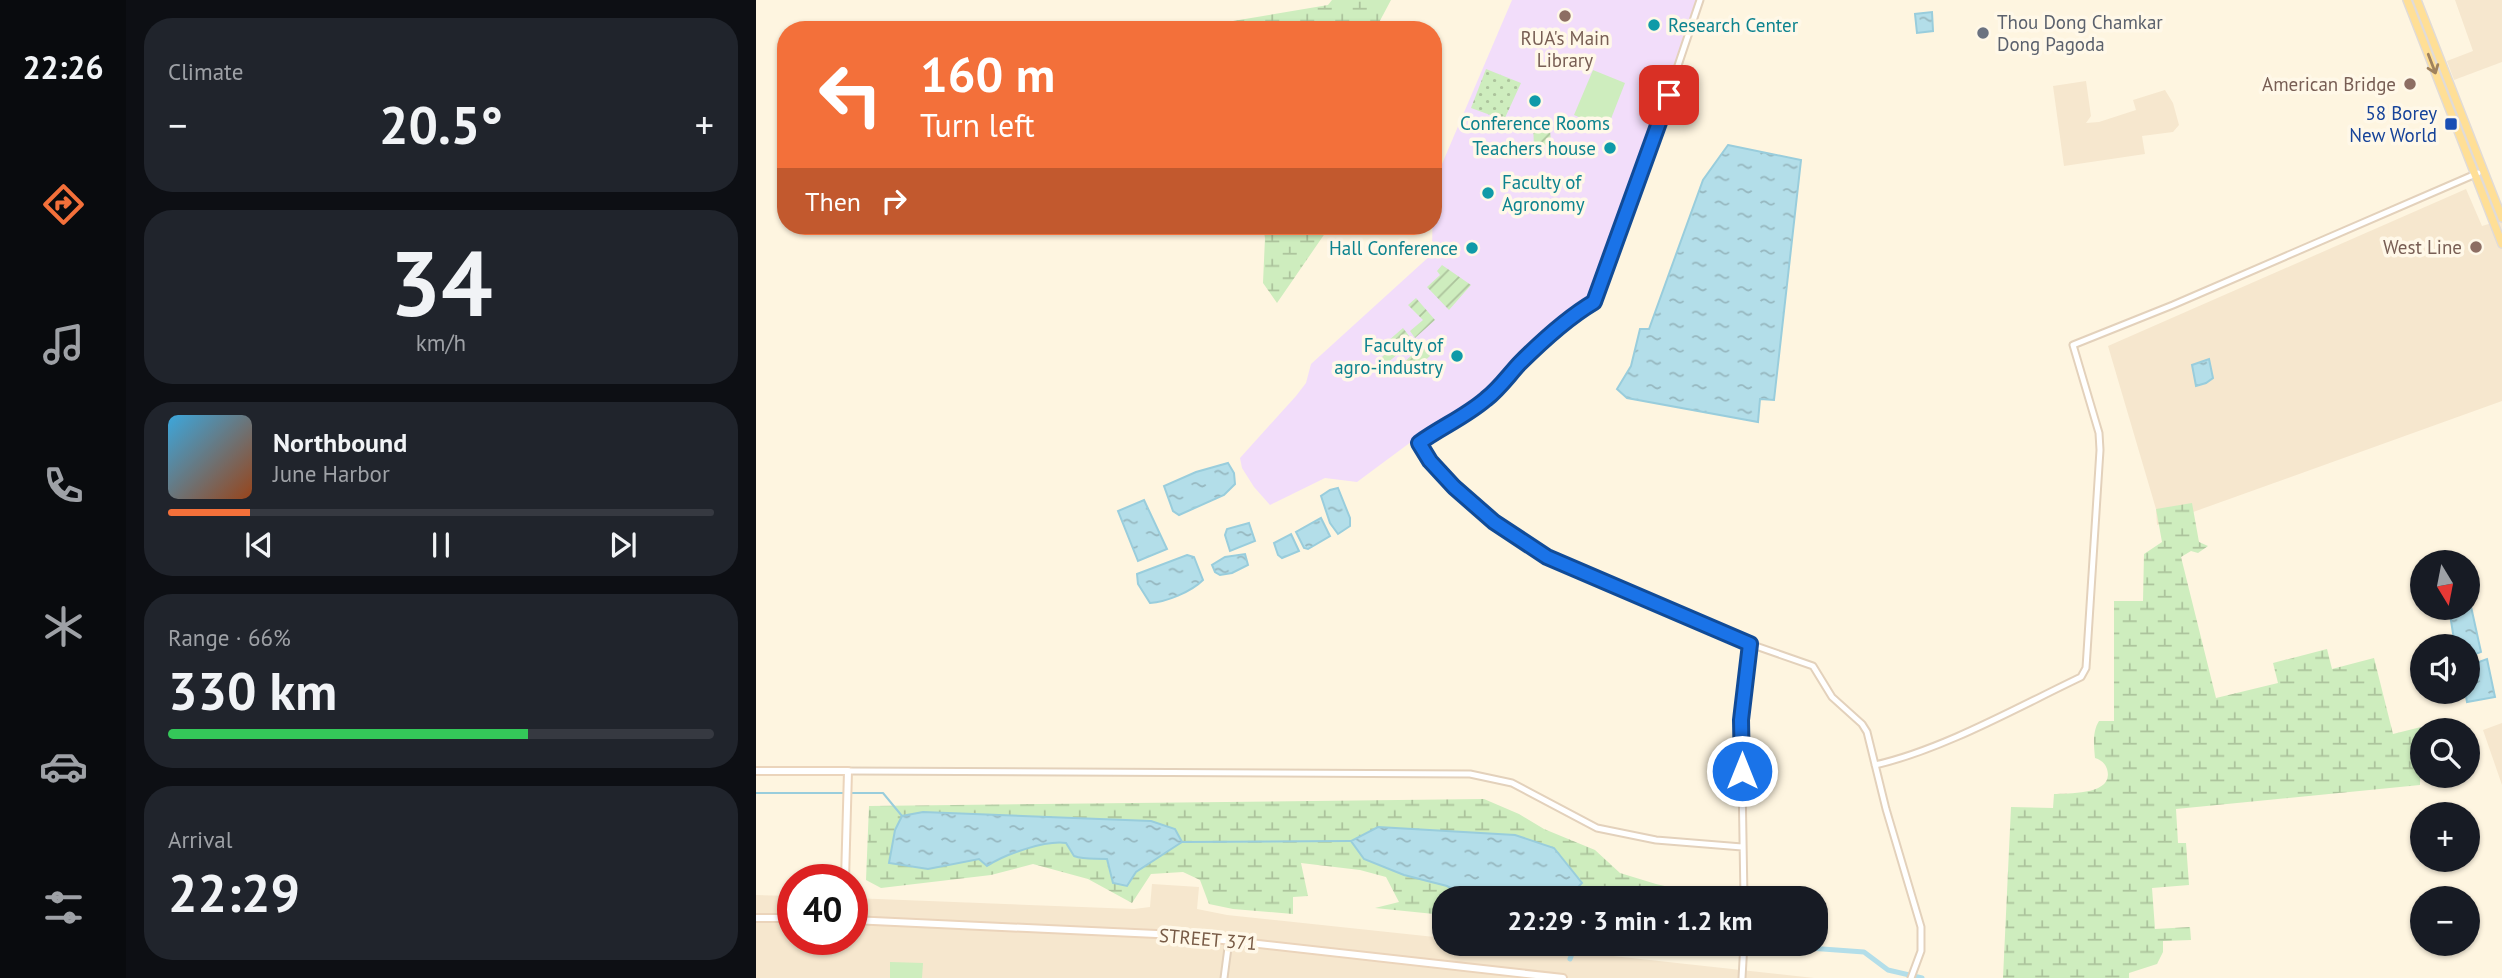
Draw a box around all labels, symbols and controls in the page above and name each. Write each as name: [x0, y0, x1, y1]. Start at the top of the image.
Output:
marker: RUA's Main Library: [1557, 8, 1573, 24]
place label: Thou Dong Chamkar Dong Pagoda: [1997, 10, 2163, 56]
place label: Research Center: [1668, 13, 1799, 37]
marker: Research Center: [1646, 17, 1662, 33]
marker: Thou Dong Chamkar Dong Pagoda: [1975, 25, 1991, 41]
place label: RUA's Main Library: [1520, 26, 1610, 72]
text: 160 m: [920, 42, 1055, 106]
text: 22:26: [22, 46, 104, 88]
icon: left: [805, 49, 896, 140]
one-way arrow: [2426, 52, 2439, 74]
text: Climate: [168, 57, 243, 86]
pin: [1639, 65, 1699, 125]
place label: American Bridge: [2262, 72, 2396, 96]
icon: arrive: [1650, 76, 1688, 114]
marker: American Bridge: [2402, 76, 2418, 92]
text: 20.5°: [379, 91, 503, 158]
marker: Conference Rooms: [1527, 93, 1543, 109]
text: −: [168, 100, 187, 149]
text: +: [695, 100, 714, 149]
place label: 58 Borey New World: [2349, 101, 2437, 147]
text: Turn left: [920, 104, 1035, 146]
place label: Conference Rooms: [1460, 111, 1610, 135]
marker: 58 Borey New World: [2443, 116, 2459, 132]
place label: Teachers house: [1472, 136, 1596, 160]
marker: Teachers house: [1602, 140, 1618, 156]
place label: Faculty of Agronomy: [1502, 170, 1585, 216]
icon: directions: [39, 180, 88, 229]
icon: right: [875, 182, 913, 220]
text: Then: [805, 185, 861, 218]
marker: Faculty of Agronomy: [1480, 185, 1496, 201]
text: 34: [389, 223, 493, 341]
place label: West Line: [2383, 235, 2462, 259]
place label: Hall Conference: [1329, 236, 1458, 260]
marker: West Line: [2468, 239, 2484, 255]
marker: Hall Conference: [1464, 240, 1480, 256]
icon: music: [39, 320, 88, 369]
text: km/h: [416, 328, 466, 357]
place label: Faculty of agro-industry: [1334, 333, 1444, 379]
marker: Faculty of agro-industry: [1449, 348, 1465, 364]
text: Northbound: [273, 426, 407, 459]
text: June Harbor: [273, 459, 390, 488]
icon: phone: [39, 461, 88, 510]
icon: previous: [240, 526, 278, 564]
icon: pause: [422, 526, 460, 564]
icon: next: [604, 526, 642, 564]
north arrow: [2410, 550, 2480, 620]
map controls: [2410, 550, 2480, 956]
icon: climate: [39, 602, 88, 651]
text: Range · 66%: [168, 623, 291, 652]
button: sound: [2410, 634, 2480, 704]
text: 330 km: [168, 657, 337, 724]
button: search: [2410, 718, 2480, 788]
position arrow: [1705, 734, 1779, 808]
icon: car: [39, 742, 88, 791]
button: +: [2410, 802, 2480, 872]
text: Arrival: [168, 825, 232, 854]
text: 22:29: [168, 859, 300, 926]
speed limit sign: 40: [777, 864, 868, 955]
icon: filters: [39, 883, 88, 932]
button: −: [2410, 886, 2480, 956]
text: 22:29 · 3 min · 1.2 km: [1508, 904, 1753, 937]
street label: STREET 371: [1158, 923, 1258, 955]

